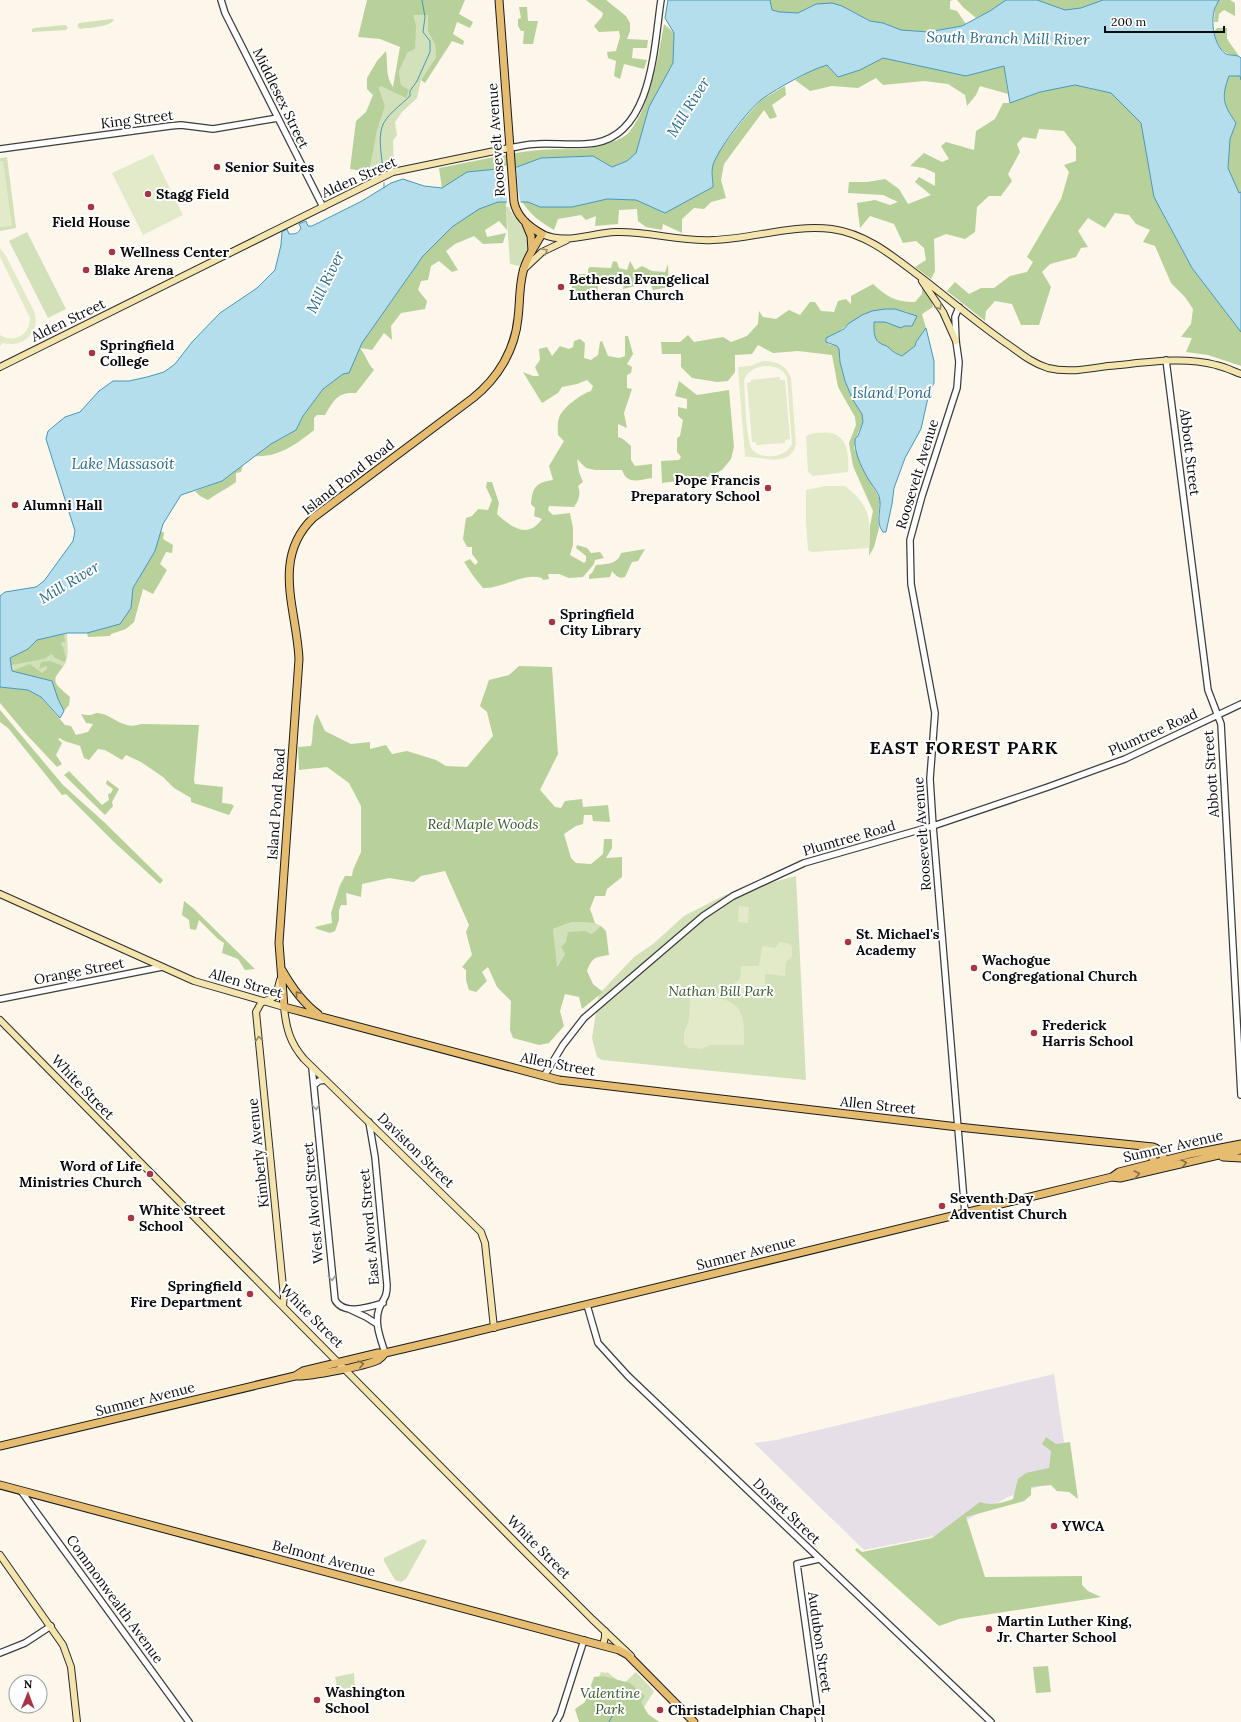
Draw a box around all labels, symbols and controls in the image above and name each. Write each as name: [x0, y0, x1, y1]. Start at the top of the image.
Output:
scale bar: [1105, 8, 1224, 34]
text: 200 m: [1111, 14, 1147, 29]
water label: South Branch Mill River: [926, 27, 1090, 49]
street label: Middlesex Street: [249, 45, 313, 152]
water label: Mill River: [662, 73, 714, 140]
street label: Roosevelt Avenue: [483, 82, 509, 198]
street label: King Street: [100, 106, 175, 132]
street label: Alden Street: [318, 152, 400, 202]
place label: Senior Suites: [225, 158, 314, 176]
marker: Senior Suites: [212, 162, 222, 172]
place label: Stagg Field: [156, 185, 229, 203]
marker: Stagg Field: [143, 189, 153, 199]
marker: Field House: [86, 202, 96, 212]
place label: Field House: [52, 213, 131, 231]
place label: Wellness Center: [120, 243, 230, 261]
marker: Wellness Center: [107, 247, 117, 257]
water label: Mill River: [302, 248, 348, 316]
one-way arrow: [541, 248, 548, 256]
place label: Blake Arena: [94, 261, 174, 279]
marker: Blake Arena: [81, 265, 91, 275]
place label: Bethesda Evangelical Lutheran Church: [569, 270, 710, 304]
marker: Bethesda Evangelical Lutheran Church: [556, 282, 566, 292]
street label: Alden Street: [27, 294, 109, 346]
one-way arrow: [934, 302, 941, 309]
place label: Springfield College: [100, 336, 174, 370]
marker: Springfield College: [87, 348, 97, 358]
water label: Island Pond: [852, 383, 932, 402]
street label: Abbott Street: [1176, 406, 1204, 497]
street label: Roosevelt Avenue: [892, 416, 942, 531]
street label: Island Pond Road: [298, 435, 398, 519]
water label: Lake Massasoit: [71, 454, 175, 473]
place label: Pope Francis Preparatory School: [631, 471, 761, 505]
marker: Pope Francis Preparatory School: [763, 483, 773, 493]
place label: Alumni Hall: [23, 496, 103, 514]
marker: Alumni Hall: [10, 500, 20, 510]
water label: Mill River: [35, 556, 103, 607]
place label: Springfield City Library: [560, 605, 641, 639]
marker: Springfield City Library: [547, 617, 557, 627]
street label: Plumtree Road: [1106, 704, 1200, 760]
street label: Abbott Street: [1199, 729, 1223, 819]
district label: EAST FOREST PARK: [870, 736, 1058, 759]
street label: Island Pond Road: [263, 747, 289, 861]
street label: Roosevelt Avenue: [909, 776, 935, 892]
park label: Red Maple Woods: [428, 815, 538, 833]
street label: Plumtree Road: [801, 816, 897, 860]
place label: St. Michael's Academy: [856, 925, 940, 959]
marker: St. Michael's Academy: [843, 937, 853, 947]
place label: Wachogue Congregational Church: [982, 951, 1138, 985]
street label: Orange Street: [32, 953, 126, 989]
marker: Wachogue Congregational Church: [969, 963, 979, 973]
street label: Allen Street: [206, 964, 285, 1002]
park label: Nathan Bill Park: [668, 982, 774, 1000]
one-way arrow: [296, 991, 303, 999]
place label: Frederick Harris School: [1042, 1016, 1134, 1050]
marker: Frederick Harris School: [1029, 1028, 1039, 1038]
one-way arrow: [255, 1036, 264, 1042]
street label: Allen Street: [518, 1048, 598, 1080]
street label: White Street: [48, 1051, 119, 1124]
street label: Allen Street: [838, 1092, 917, 1118]
street label: Kimberly Avenue: [243, 1097, 273, 1209]
one-way arrow: [311, 1104, 320, 1110]
street label: Daviston Street: [374, 1109, 459, 1192]
street label: Sumner Avenue: [1121, 1126, 1225, 1166]
street label: West Alvord Street: [299, 1141, 327, 1265]
place label: Word of Life Ministries Church: [19, 1157, 142, 1191]
one-way arrow: [1181, 1159, 1187, 1167]
street label: East Alvord Street: [355, 1167, 383, 1286]
marker: Word of Life Ministries Church: [145, 1169, 155, 1179]
one-way arrow: [1133, 1170, 1140, 1179]
place label: Seventh Day Adventist Church: [950, 1189, 1068, 1223]
place label: White Street School: [139, 1201, 226, 1235]
marker: Seventh Day Adventist Church: [937, 1201, 947, 1211]
marker: White Street School: [126, 1213, 136, 1223]
street label: Sumner Avenue: [694, 1232, 798, 1274]
one-way arrow: [327, 1275, 336, 1281]
place label: Springfield Fire Department: [130, 1277, 242, 1311]
street label: White Street: [276, 1280, 348, 1352]
marker: Springfield Fire Department: [245, 1289, 255, 1299]
one-way arrow: [357, 1360, 364, 1369]
street label: Sumner Avenue: [93, 1378, 197, 1420]
street label: Dorset Street: [749, 1474, 825, 1548]
street label: White Street: [503, 1511, 575, 1583]
place label: YWCA: [1062, 1517, 1105, 1535]
marker: YWCA: [1049, 1521, 1059, 1531]
street label: Commonwealth Avenue: [62, 1531, 168, 1667]
street label: Belmont Avenue: [271, 1536, 378, 1580]
street label: Audubon Street: [804, 1589, 836, 1694]
place label: Martin Luther King, Jr. Charter School: [997, 1612, 1132, 1646]
marker: Martin Luther King, Jr. Charter School: [984, 1624, 994, 1634]
north arrow: [8, 1674, 48, 1714]
text: N: [24, 1677, 33, 1691]
place label: Washington School: [325, 1683, 405, 1717]
park label: Valentine Park: [580, 1684, 640, 1718]
marker: Washington School: [312, 1695, 322, 1705]
place label: Christadelphian Chapel: [668, 1701, 826, 1719]
marker: Christadelphian Chapel: [655, 1705, 665, 1715]

